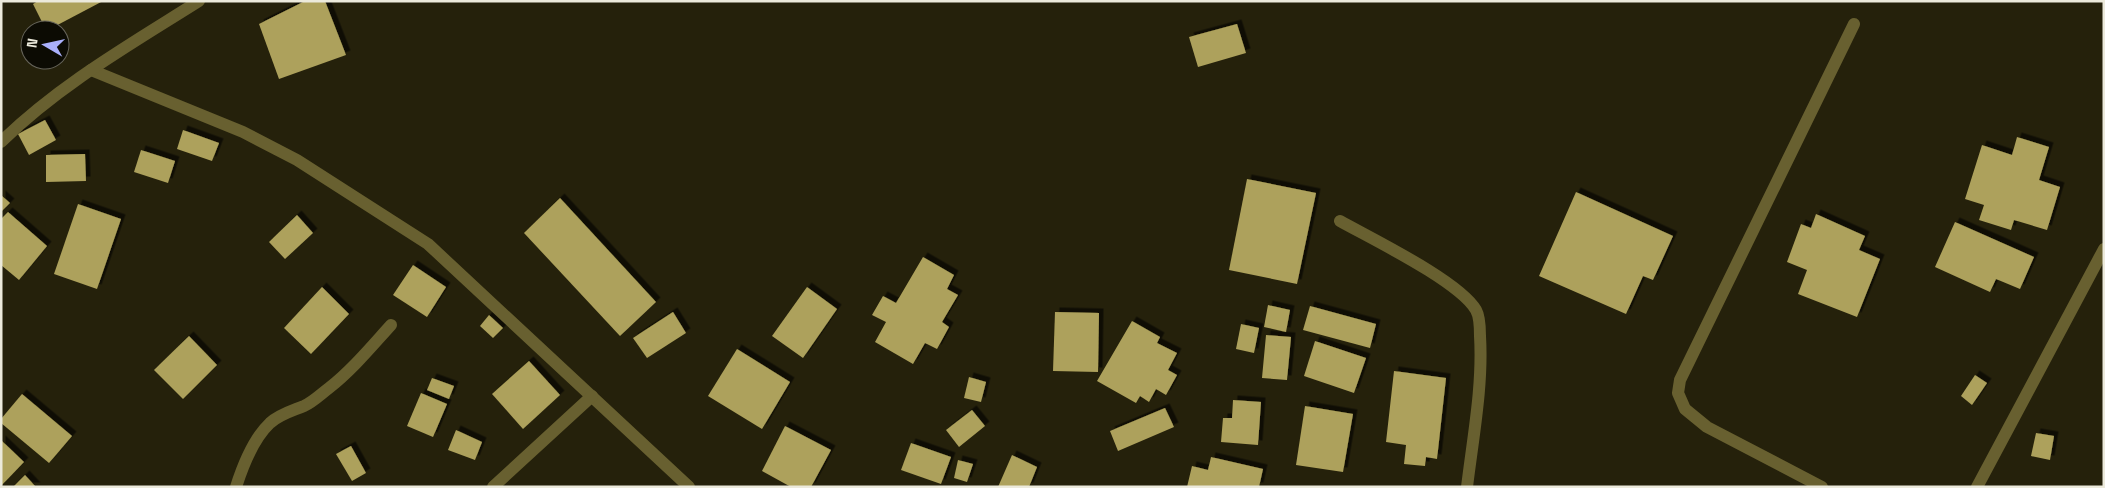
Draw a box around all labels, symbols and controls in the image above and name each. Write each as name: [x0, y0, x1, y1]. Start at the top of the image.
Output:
north arrow: [20, 20, 70, 70]
text: N: [23, 37, 42, 49]

